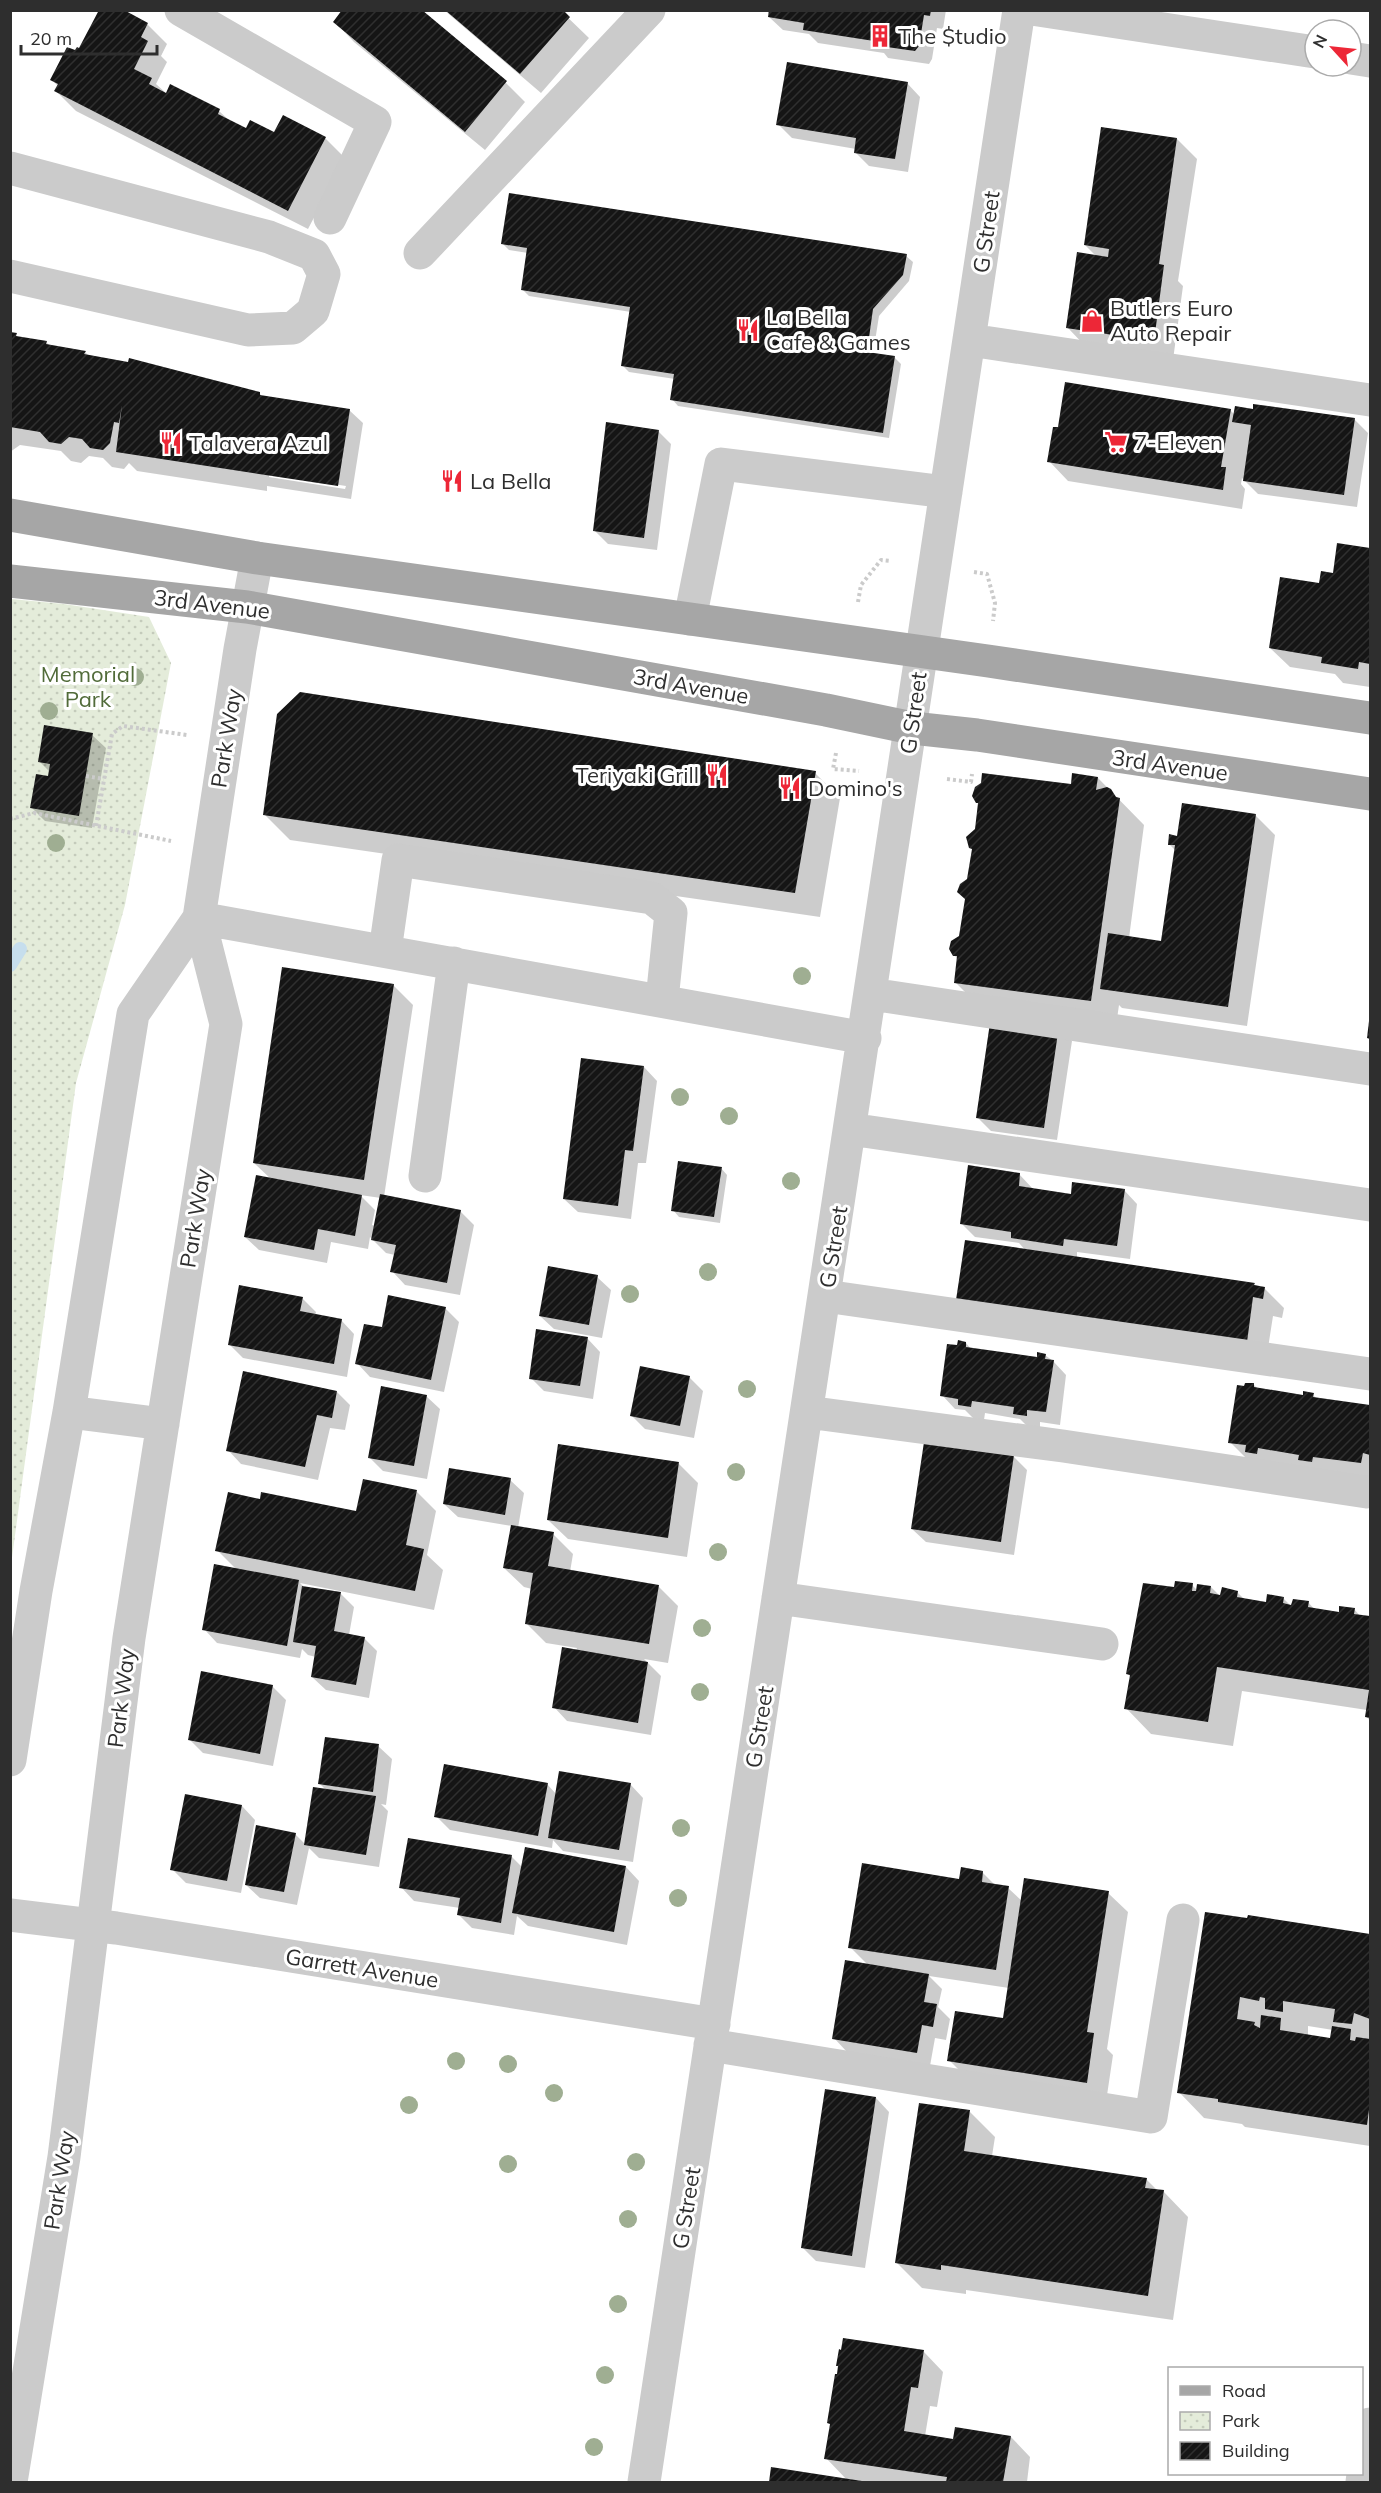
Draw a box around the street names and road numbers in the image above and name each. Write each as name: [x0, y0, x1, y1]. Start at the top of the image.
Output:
street label: G Street: [966, 189, 1006, 275]
street label: 3rd Avenue: [152, 583, 272, 625]
street label: 3rd Avenue: [631, 662, 751, 710]
street label: G Street: [893, 670, 933, 756]
street label: Park Way: [204, 686, 248, 790]
street label: 3rd Avenue: [1110, 743, 1230, 787]
street label: Park Way: [173, 1166, 217, 1270]
street label: G Street: [813, 1204, 853, 1290]
street label: Park Way: [101, 1646, 141, 1749]
street label: G Street: [739, 1684, 779, 1770]
street label: Garrett Avenue: [283, 1942, 441, 1994]
street label: Park Way: [37, 2128, 81, 2232]
street label: G Street: [666, 2165, 706, 2251]

